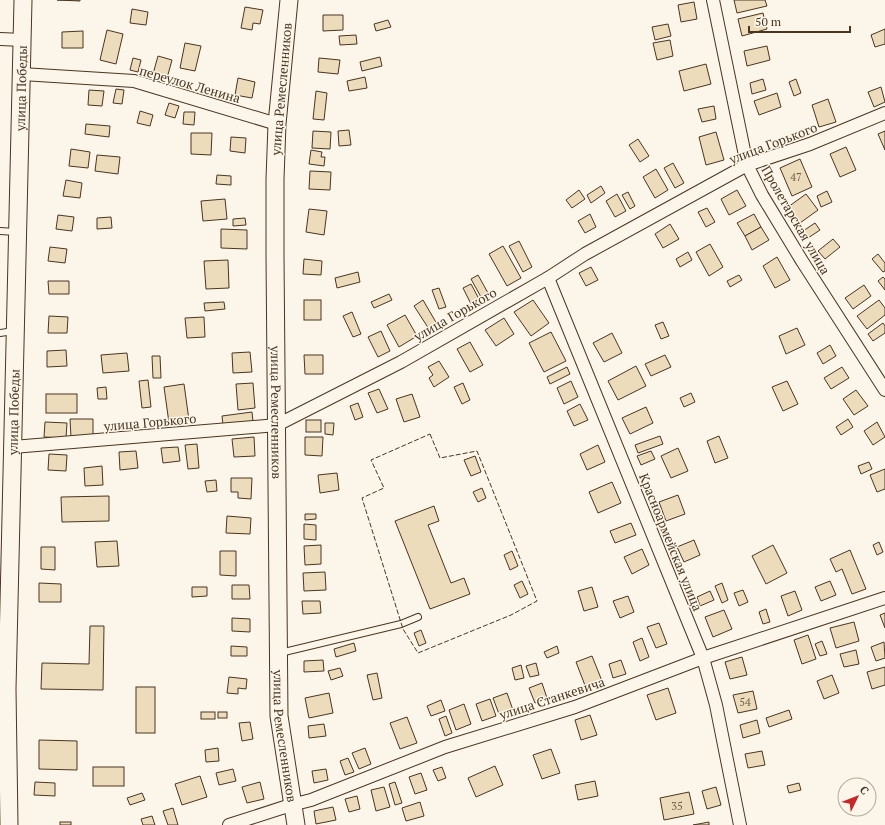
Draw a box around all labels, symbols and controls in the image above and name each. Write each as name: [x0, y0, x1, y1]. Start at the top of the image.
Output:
scale bar: [749, 8, 850, 34]
text: 50 m: [755, 14, 782, 29]
street label: улица Ремесленников: [266, 22, 296, 157]
street label: улица Победы: [11, 45, 31, 132]
street label: переулок Ленина: [137, 61, 243, 107]
street label: улица Горького: [725, 118, 820, 168]
street label: Пролетарская улица: [757, 162, 835, 278]
house number: 47: [790, 170, 802, 184]
street label: улица Горького: [409, 283, 500, 346]
street label: улица Ремесленников: [267, 345, 286, 479]
street label: улица Победы: [3, 369, 23, 456]
street label: улица Горького: [102, 409, 197, 435]
street label: Красноармейская улица: [635, 470, 707, 614]
street label: улица Ремесленников: [270, 669, 301, 803]
street label: улица Станкевича: [496, 672, 607, 724]
house number: 54: [739, 695, 751, 709]
north arrow: [837, 777, 877, 817]
text: С: [857, 783, 872, 798]
house number: 35: [671, 799, 683, 813]

